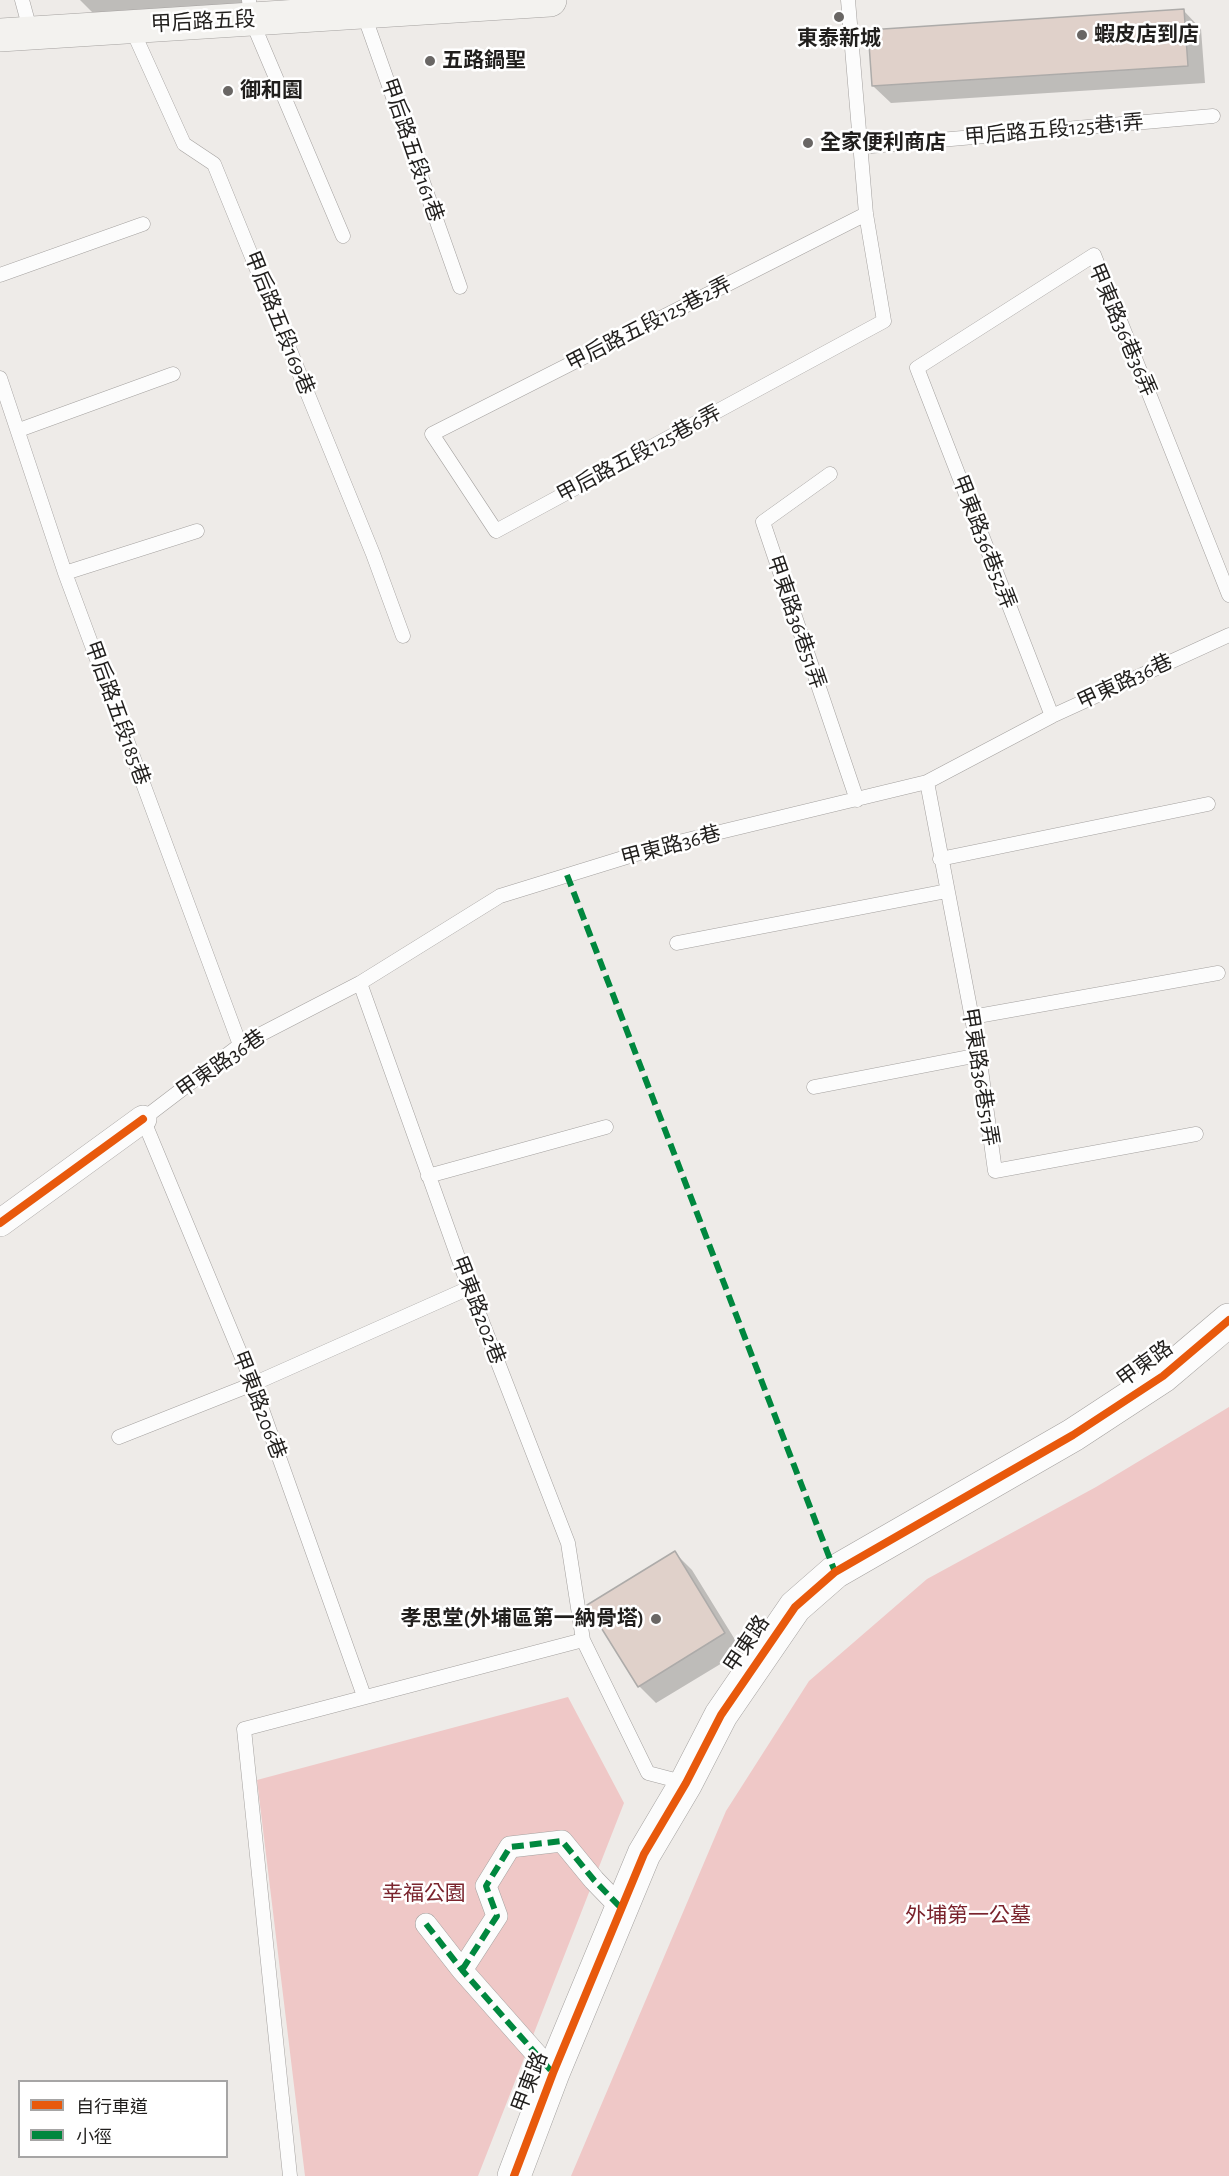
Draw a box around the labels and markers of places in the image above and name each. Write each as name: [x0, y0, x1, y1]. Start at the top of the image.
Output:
marker: 東泰新城: [832, 10, 846, 24]
place label: 蝦皮店到店: [1094, 22, 1199, 48]
place label: 東泰新城: [797, 26, 881, 52]
marker: 蝦皮店到店: [1075, 28, 1089, 42]
place label: 五路鍋聖: [442, 48, 526, 74]
marker: 五路鍋聖: [423, 54, 437, 68]
place label: 御和園: [240, 78, 303, 104]
marker: 御和園: [221, 84, 235, 98]
place label: 全家便利商店: [820, 130, 946, 156]
marker: 全家便利商店: [801, 136, 815, 150]
place label: 孝思堂(外埔區第一納骨塔): [401, 1606, 644, 1632]
marker: 孝思堂(外埔區第一納骨塔): [649, 1612, 663, 1626]

